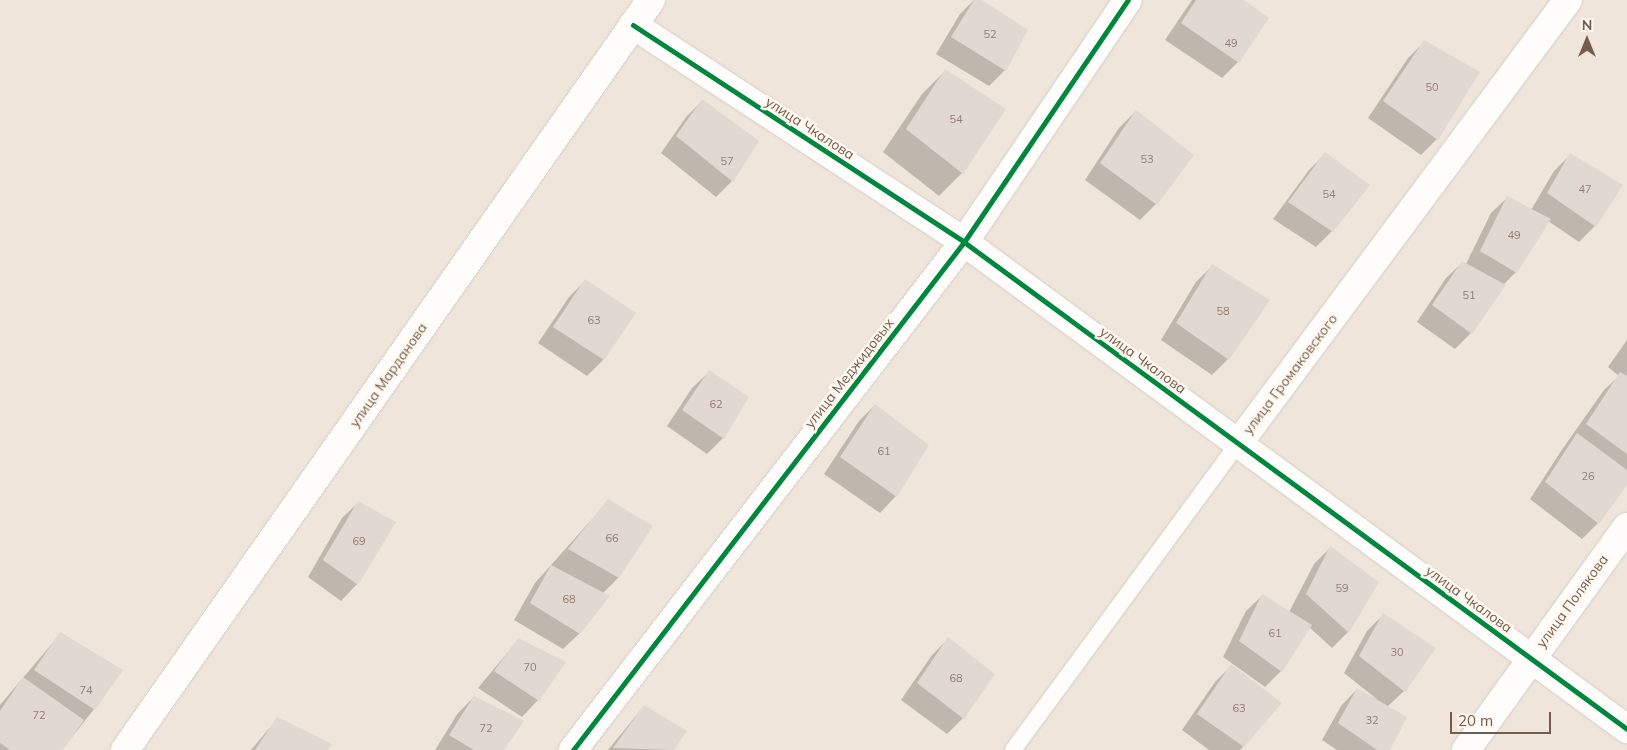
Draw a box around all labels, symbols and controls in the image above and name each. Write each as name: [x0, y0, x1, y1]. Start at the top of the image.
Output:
north arrow: [1562, 15, 1612, 65]
text: N: [1582, 16, 1592, 34]
house number: 52: [983, 27, 997, 41]
house number: 49: [1224, 36, 1238, 50]
house number: 50: [1425, 80, 1439, 94]
street label: улица Чкалова: [762, 93, 858, 163]
house number: 54: [949, 112, 963, 126]
house number: 53: [1140, 152, 1154, 166]
house number: 57: [720, 154, 734, 168]
house number: 47: [1578, 182, 1592, 196]
house number: 54: [1322, 187, 1336, 201]
house number: 49: [1507, 228, 1521, 242]
house number: 51: [1462, 288, 1476, 302]
house number: 58: [1216, 304, 1230, 318]
street label: улица Громаковского: [1239, 311, 1341, 437]
house number: 63: [587, 313, 601, 327]
street label: улица Меджидовых: [801, 315, 897, 431]
street label: улица Марданова: [346, 320, 430, 430]
street label: улица Чкалова: [1096, 323, 1190, 397]
house number: 62: [709, 397, 723, 411]
house number: 61: [877, 444, 891, 458]
house number: 26: [1581, 469, 1595, 483]
house number: 66: [605, 531, 619, 545]
house number: 69: [352, 534, 366, 548]
street label: улица Полякова: [1533, 551, 1611, 651]
street label: улица Чкалова: [1422, 562, 1516, 636]
house number: 59: [1335, 581, 1349, 595]
house number: 68: [562, 592, 576, 606]
house number: 61: [1268, 626, 1282, 640]
house number: 30: [1390, 645, 1404, 659]
house number: 70: [523, 660, 537, 674]
house number: 68: [949, 671, 963, 685]
house number: 74: [79, 683, 93, 697]
house number: 63: [1232, 701, 1246, 715]
scale bar: [1452, 702, 1553, 734]
house number: 72: [32, 708, 46, 722]
text: 20 m: [1458, 711, 1493, 730]
house number: 32: [1365, 713, 1379, 727]
house number: 72: [479, 721, 493, 735]

